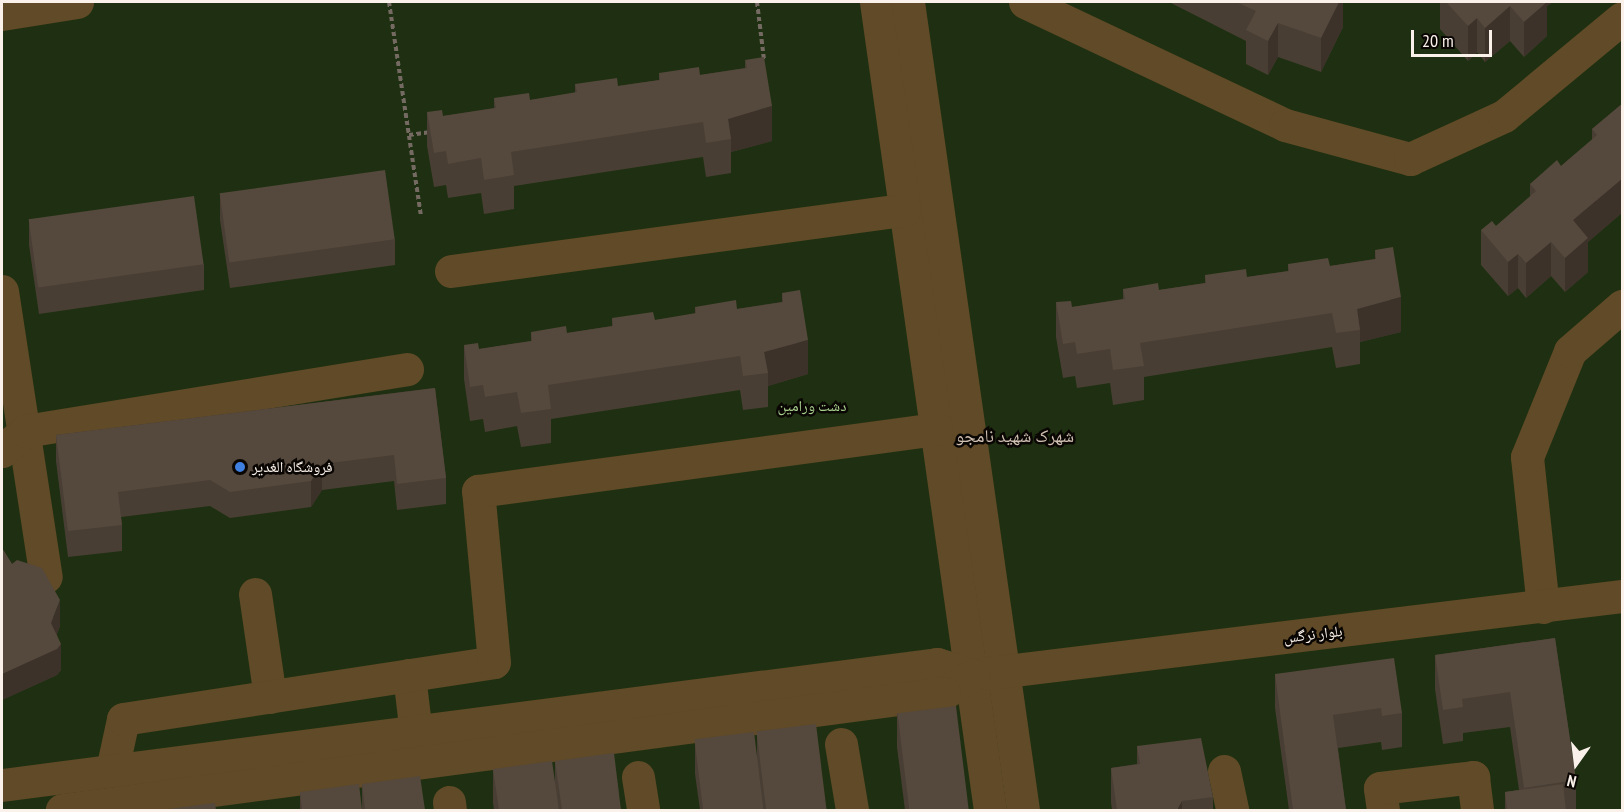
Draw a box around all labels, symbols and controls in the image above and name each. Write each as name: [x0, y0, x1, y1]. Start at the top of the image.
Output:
scale bar: [1414, 18, 1495, 56]
text: 20 m: [1422, 29, 1454, 52]
park label: دشت ورامین: [778, 397, 846, 415]
district label: شهرک شهید نامجو: [956, 425, 1074, 447]
place label: فروشگاه الغدیر: [252, 458, 333, 476]
marker: فروشگاه الغدیر: [233, 460, 247, 474]
street label: بلوار نرگس: [1283, 621, 1343, 647]
north arrow: [1546, 734, 1606, 794]
text: N: [1565, 771, 1578, 792]

